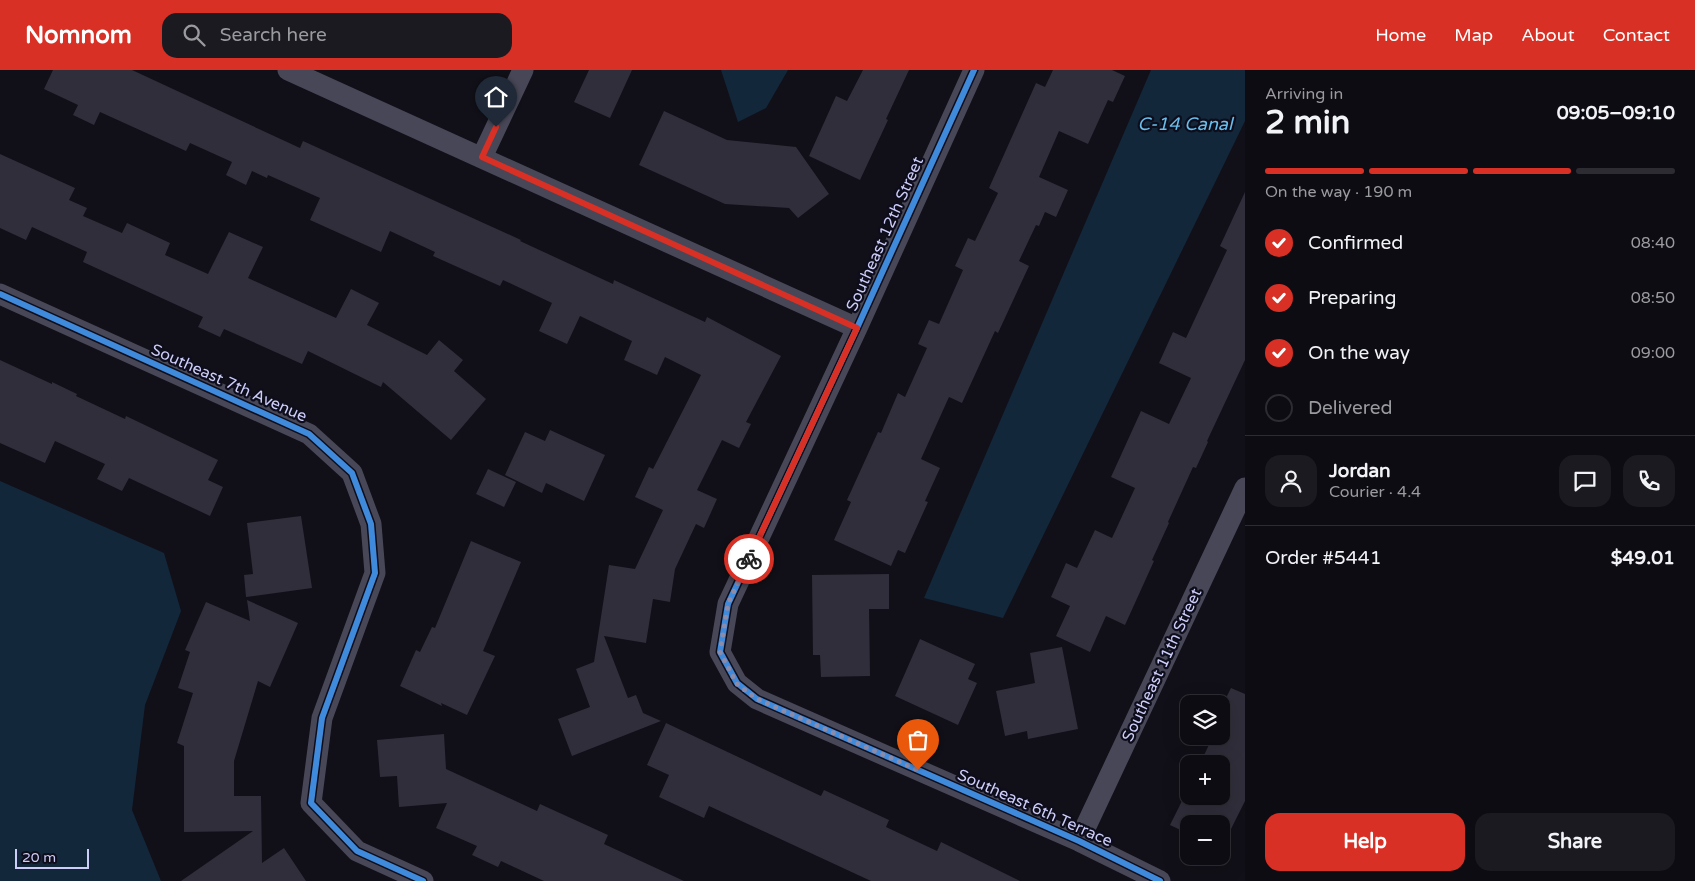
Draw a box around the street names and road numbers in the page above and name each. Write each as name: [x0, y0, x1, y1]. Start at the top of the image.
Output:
street label: Southeast 12th Street: [842, 154, 928, 314]
street label: Southeast 7th Avenue: [148, 340, 310, 426]
street label: Southeast 11th Street: [1118, 585, 1206, 745]
street label: Southeast 6th Terrace: [954, 765, 1116, 851]

